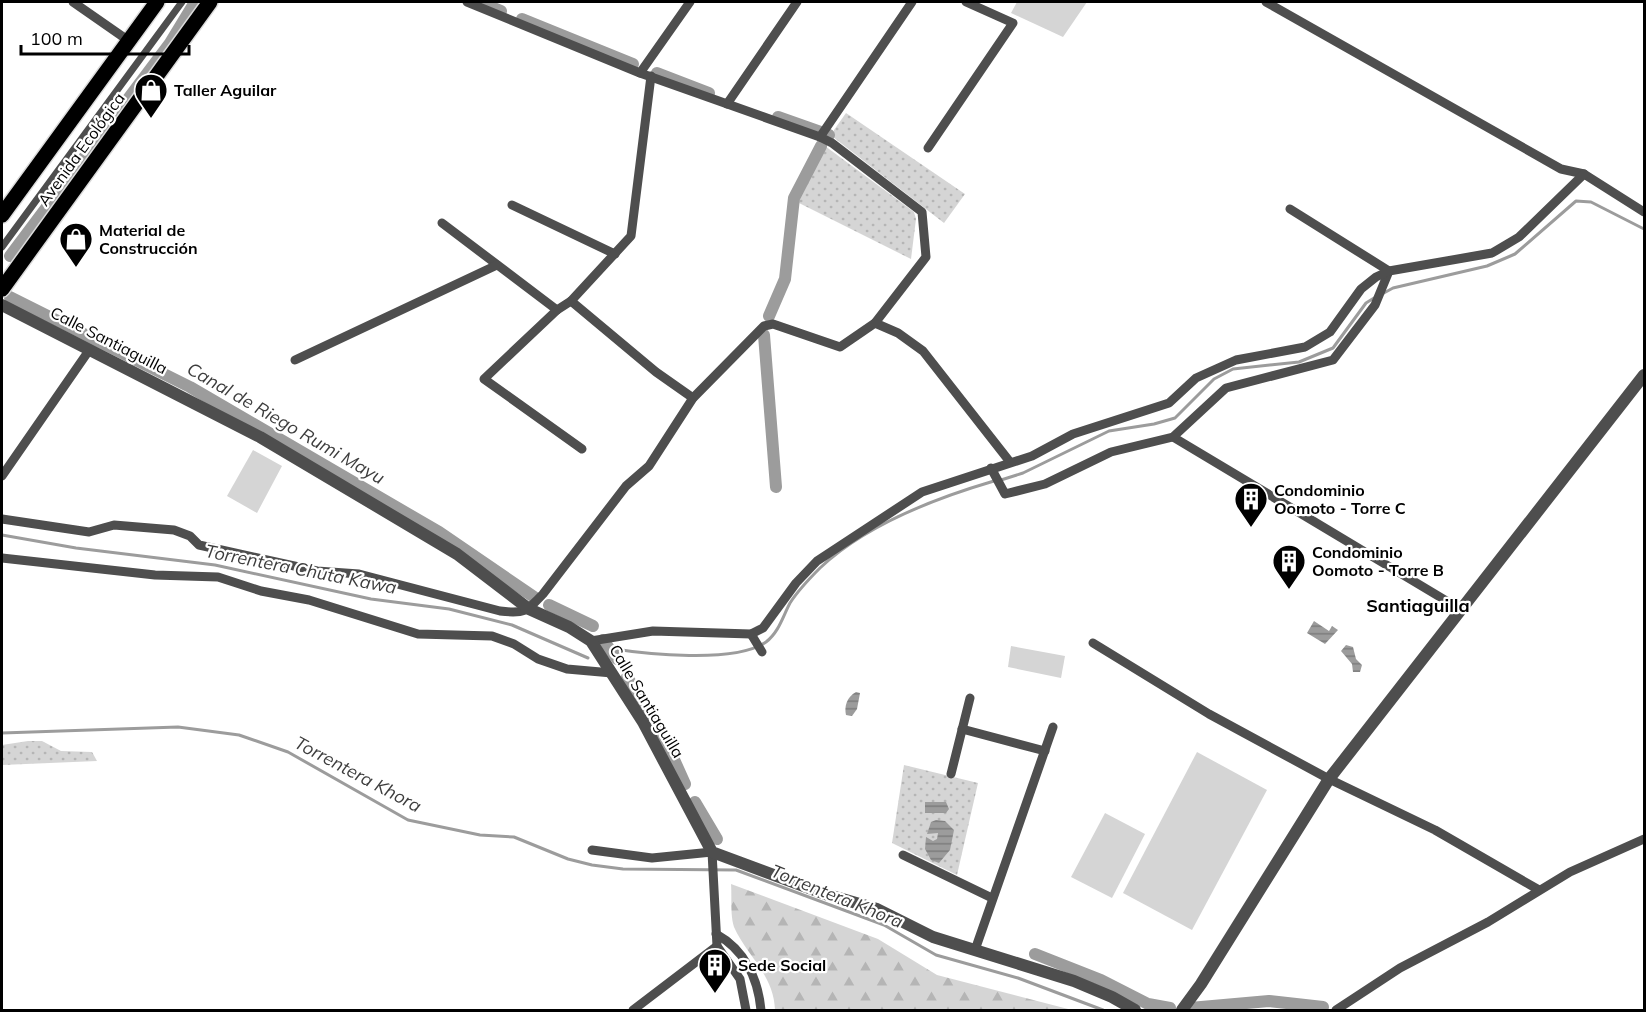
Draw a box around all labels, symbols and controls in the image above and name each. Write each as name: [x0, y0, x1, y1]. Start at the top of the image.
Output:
scale bar: [21, 18, 189, 56]
text: 100 m: [30, 27, 83, 50]
shop icon: Taller Aguilar: [133, 72, 169, 119]
place label: Taller Aguilar: [174, 80, 277, 100]
street label: Avenida Ecológica: [33, 88, 129, 210]
place label: Material de Construcción: [99, 220, 198, 258]
shop icon: Material de Construcción: [58, 221, 94, 268]
street label: Calle Santiaguilla: [47, 302, 171, 378]
water label: Canal de Riego Rumi Mayu: [183, 357, 389, 489]
place label: Condominio Oomoto - Torre C: [1274, 480, 1406, 518]
building icon: Condominio Oomoto - Torre C: [1233, 481, 1269, 528]
water label: Torrentera Chuta Kawa: [203, 539, 399, 599]
place label: Condominio Oomoto - Torre B: [1312, 542, 1444, 580]
building icon: Condominio Oomoto - Torre B: [1271, 543, 1307, 590]
district label: Santiaguilla: [1366, 594, 1470, 617]
street label: Calle Santiaguilla: [605, 641, 689, 761]
water label: Torrentera Khora: [291, 731, 426, 817]
water label: Torrentera Khora: [768, 859, 907, 933]
building icon: Sede Social: [697, 947, 733, 994]
place label: Sede Social: [738, 955, 826, 975]

